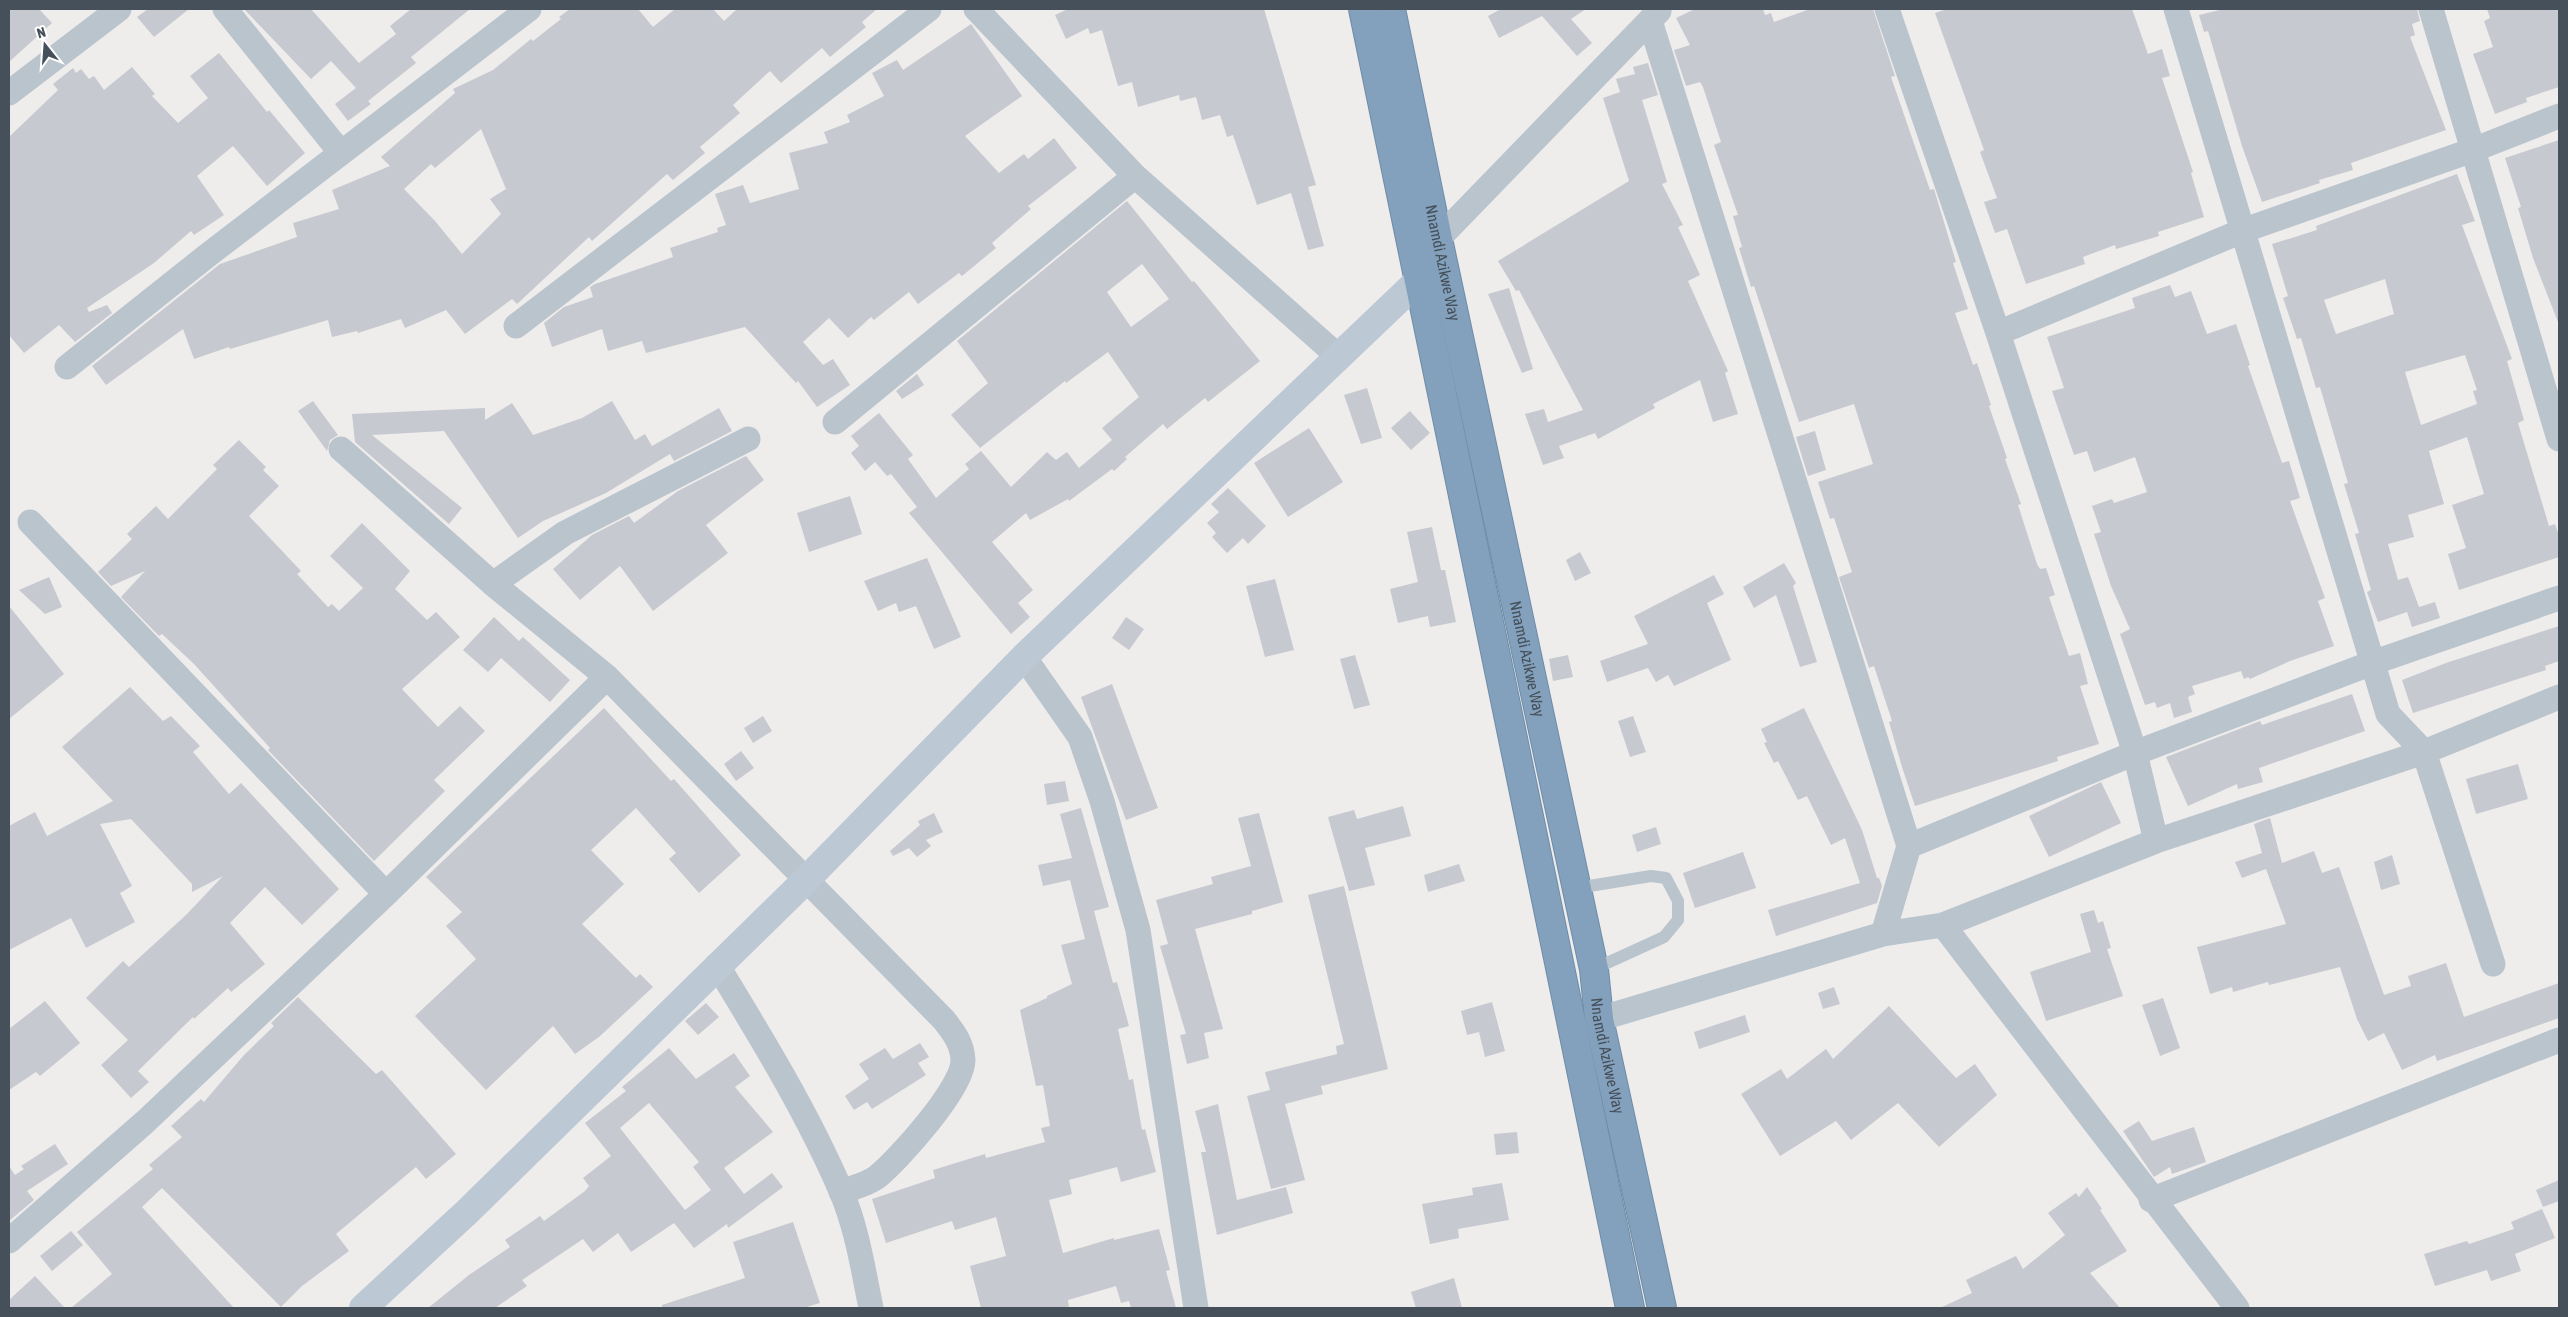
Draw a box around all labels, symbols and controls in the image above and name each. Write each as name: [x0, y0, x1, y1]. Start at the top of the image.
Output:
north arrow: [20, 20, 70, 70]
text: N: [35, 24, 47, 41]
street label: Nnamdi Azikwe Way: [1422, 203, 1464, 323]
street label: Nnamdi Azikwe Way: [1507, 599, 1549, 719]
street label: Nnamdi Azikwe Way: [1588, 997, 1628, 1116]

